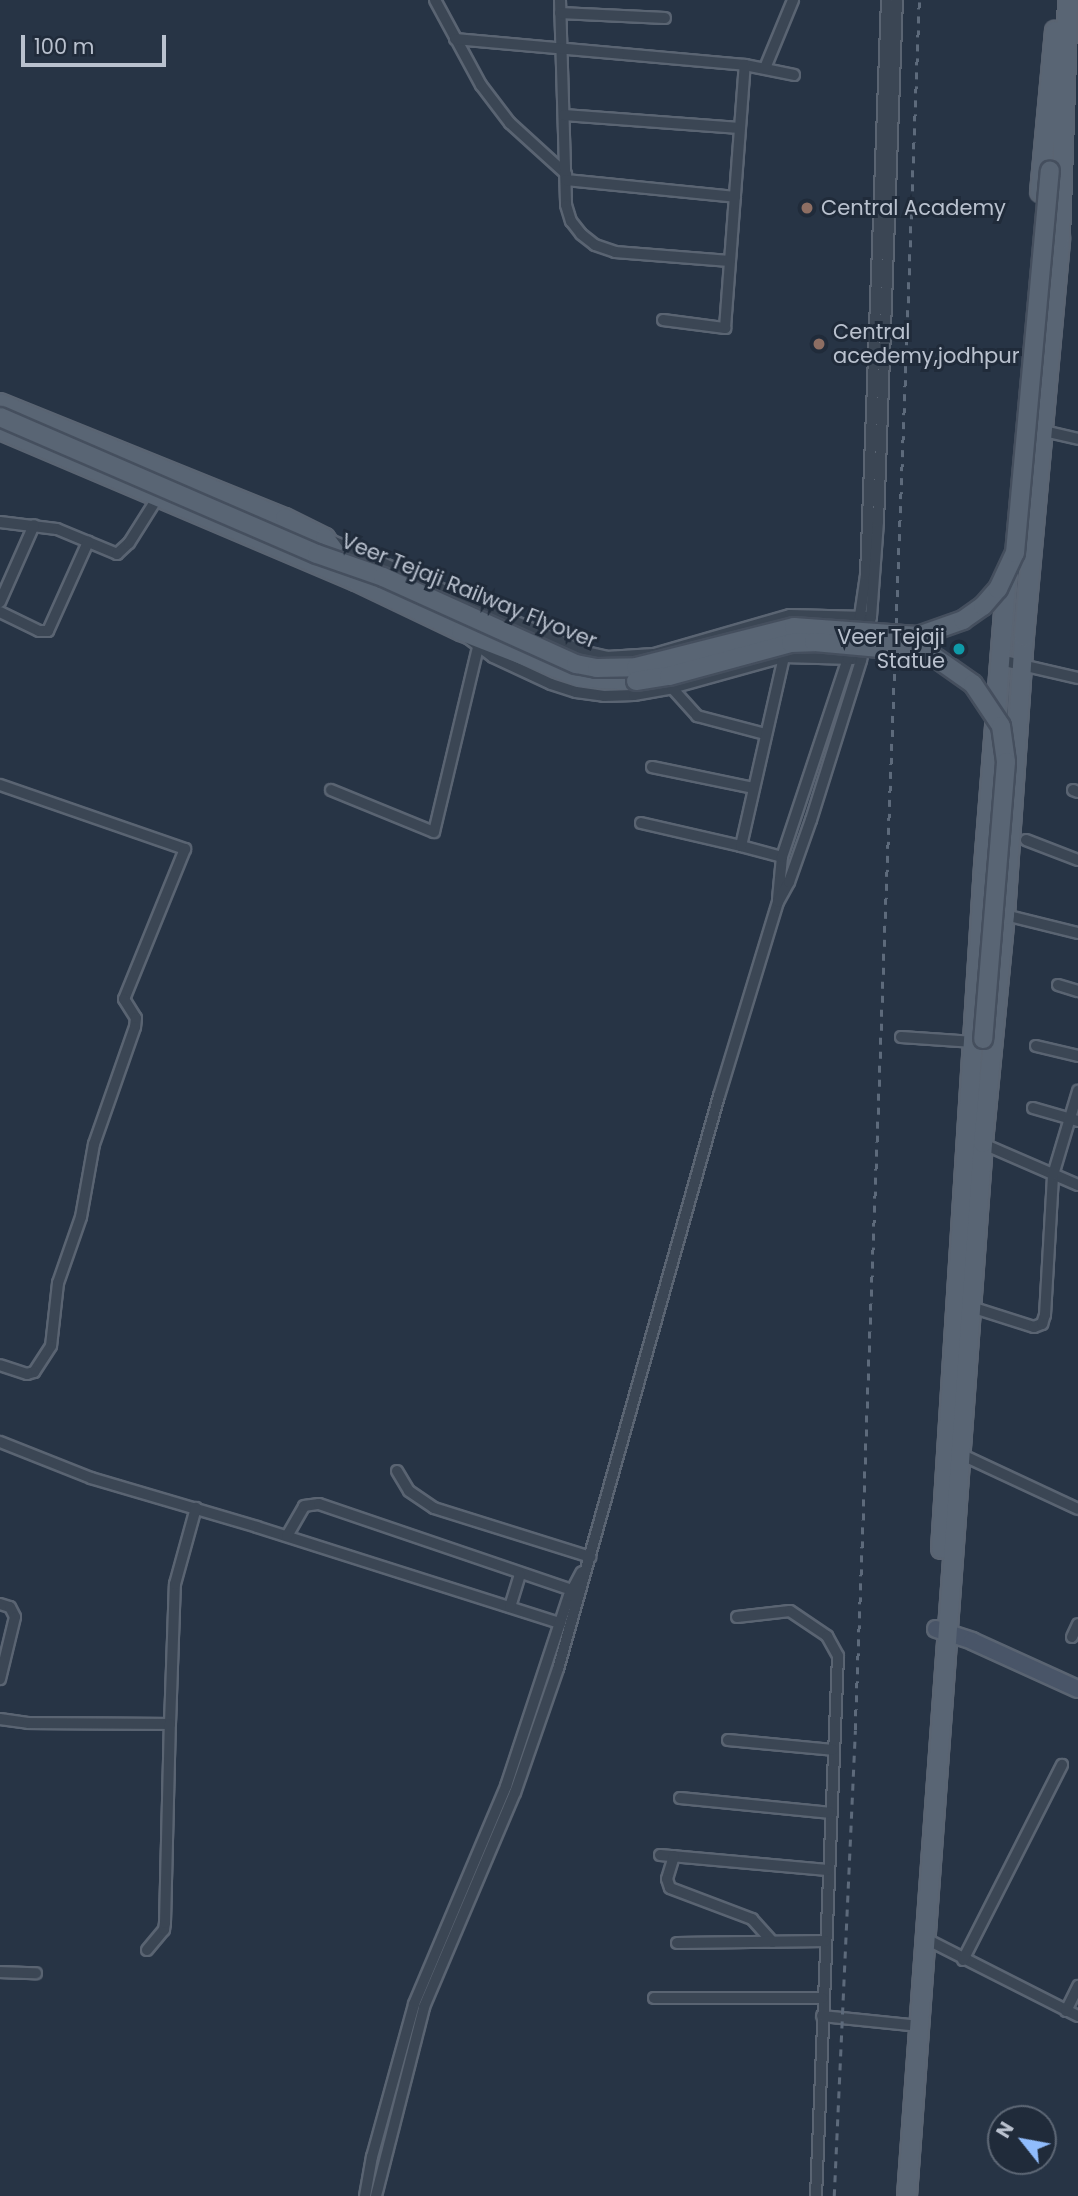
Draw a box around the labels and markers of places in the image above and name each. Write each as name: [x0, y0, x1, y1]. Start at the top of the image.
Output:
place label: Central Academy: [821, 195, 1006, 221]
marker: Central Academy: [799, 200, 815, 216]
place label: Central acedemy,jodhpur: [833, 319, 1020, 369]
marker: Central acedemy,jodhpur: [811, 336, 827, 352]
place label: Veer Tejaji Statue: [837, 624, 945, 674]
marker: Veer Tejaji Statue: [951, 641, 967, 657]

